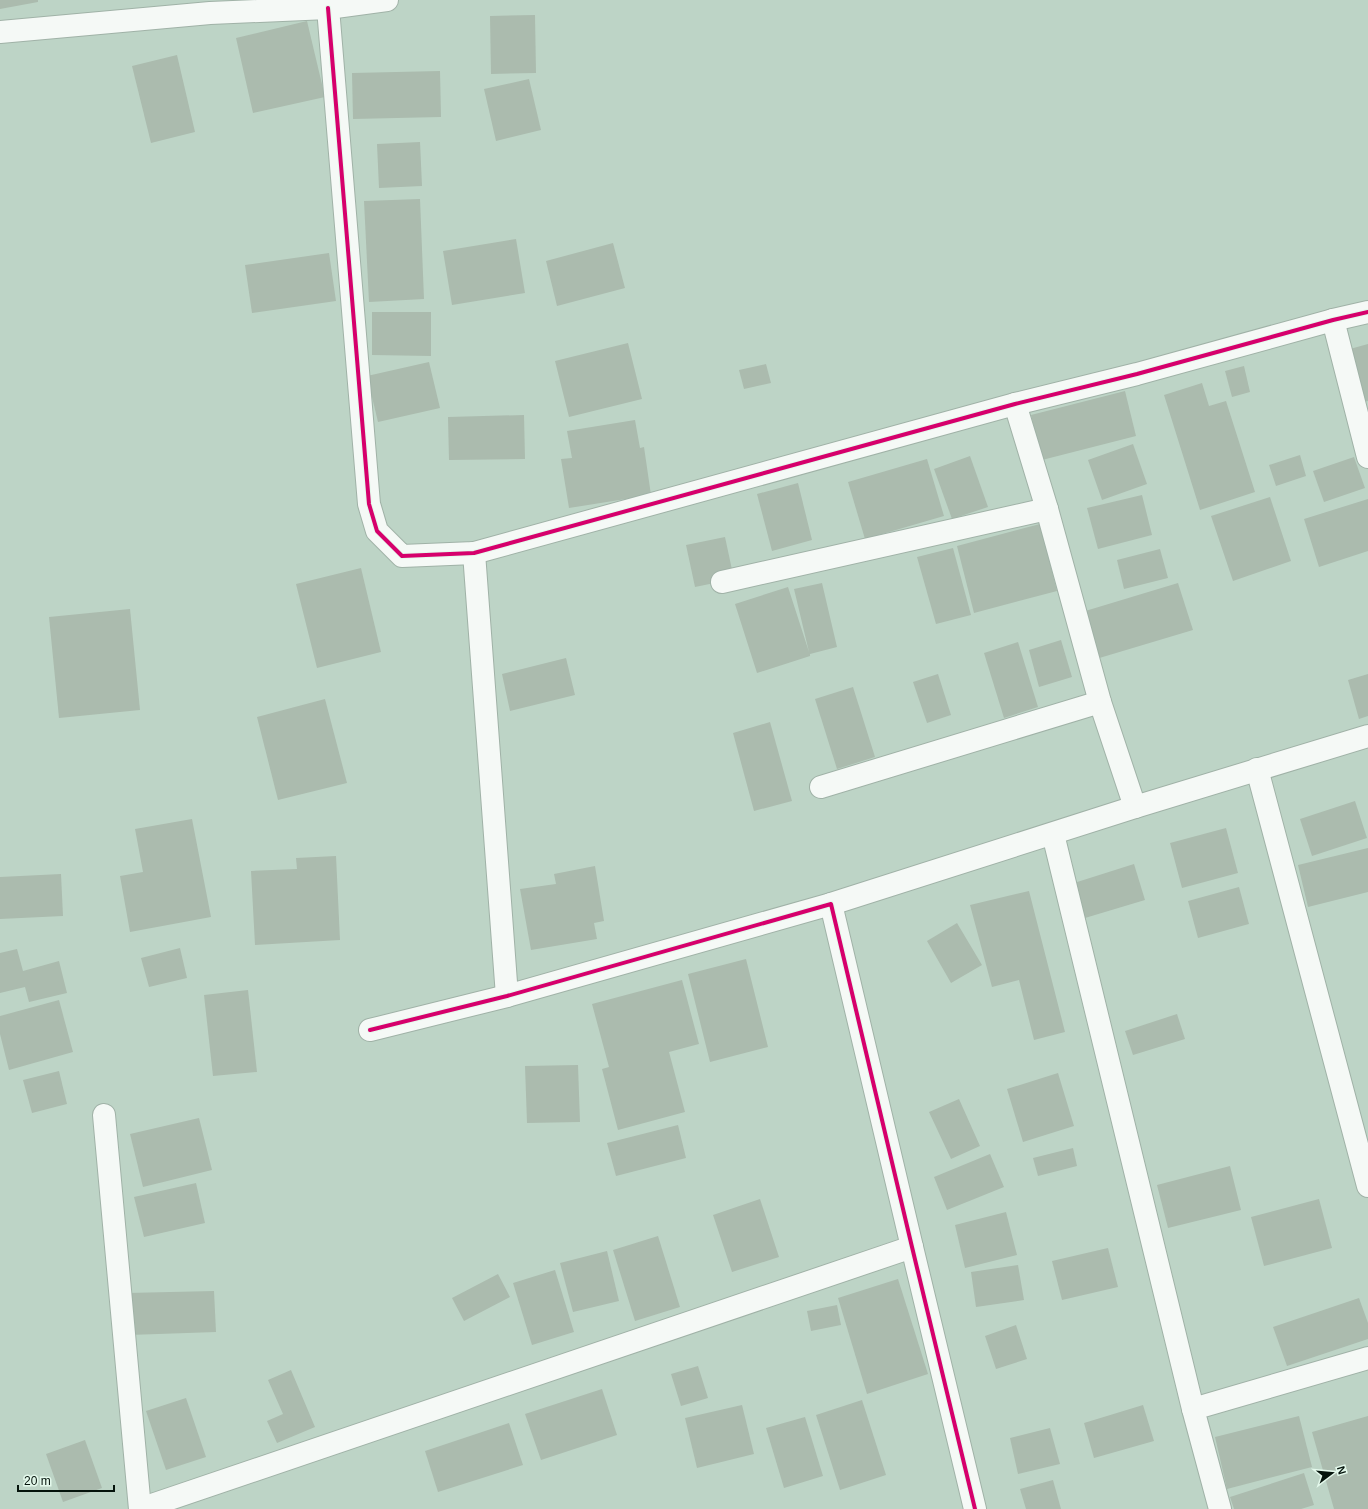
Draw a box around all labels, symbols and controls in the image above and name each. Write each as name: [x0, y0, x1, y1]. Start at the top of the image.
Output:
north arrow: [1312, 1453, 1352, 1493]
text: N: [1335, 1465, 1348, 1476]
scale bar: [18, 1467, 114, 1493]
text: 20 m: [24, 1474, 51, 1488]

